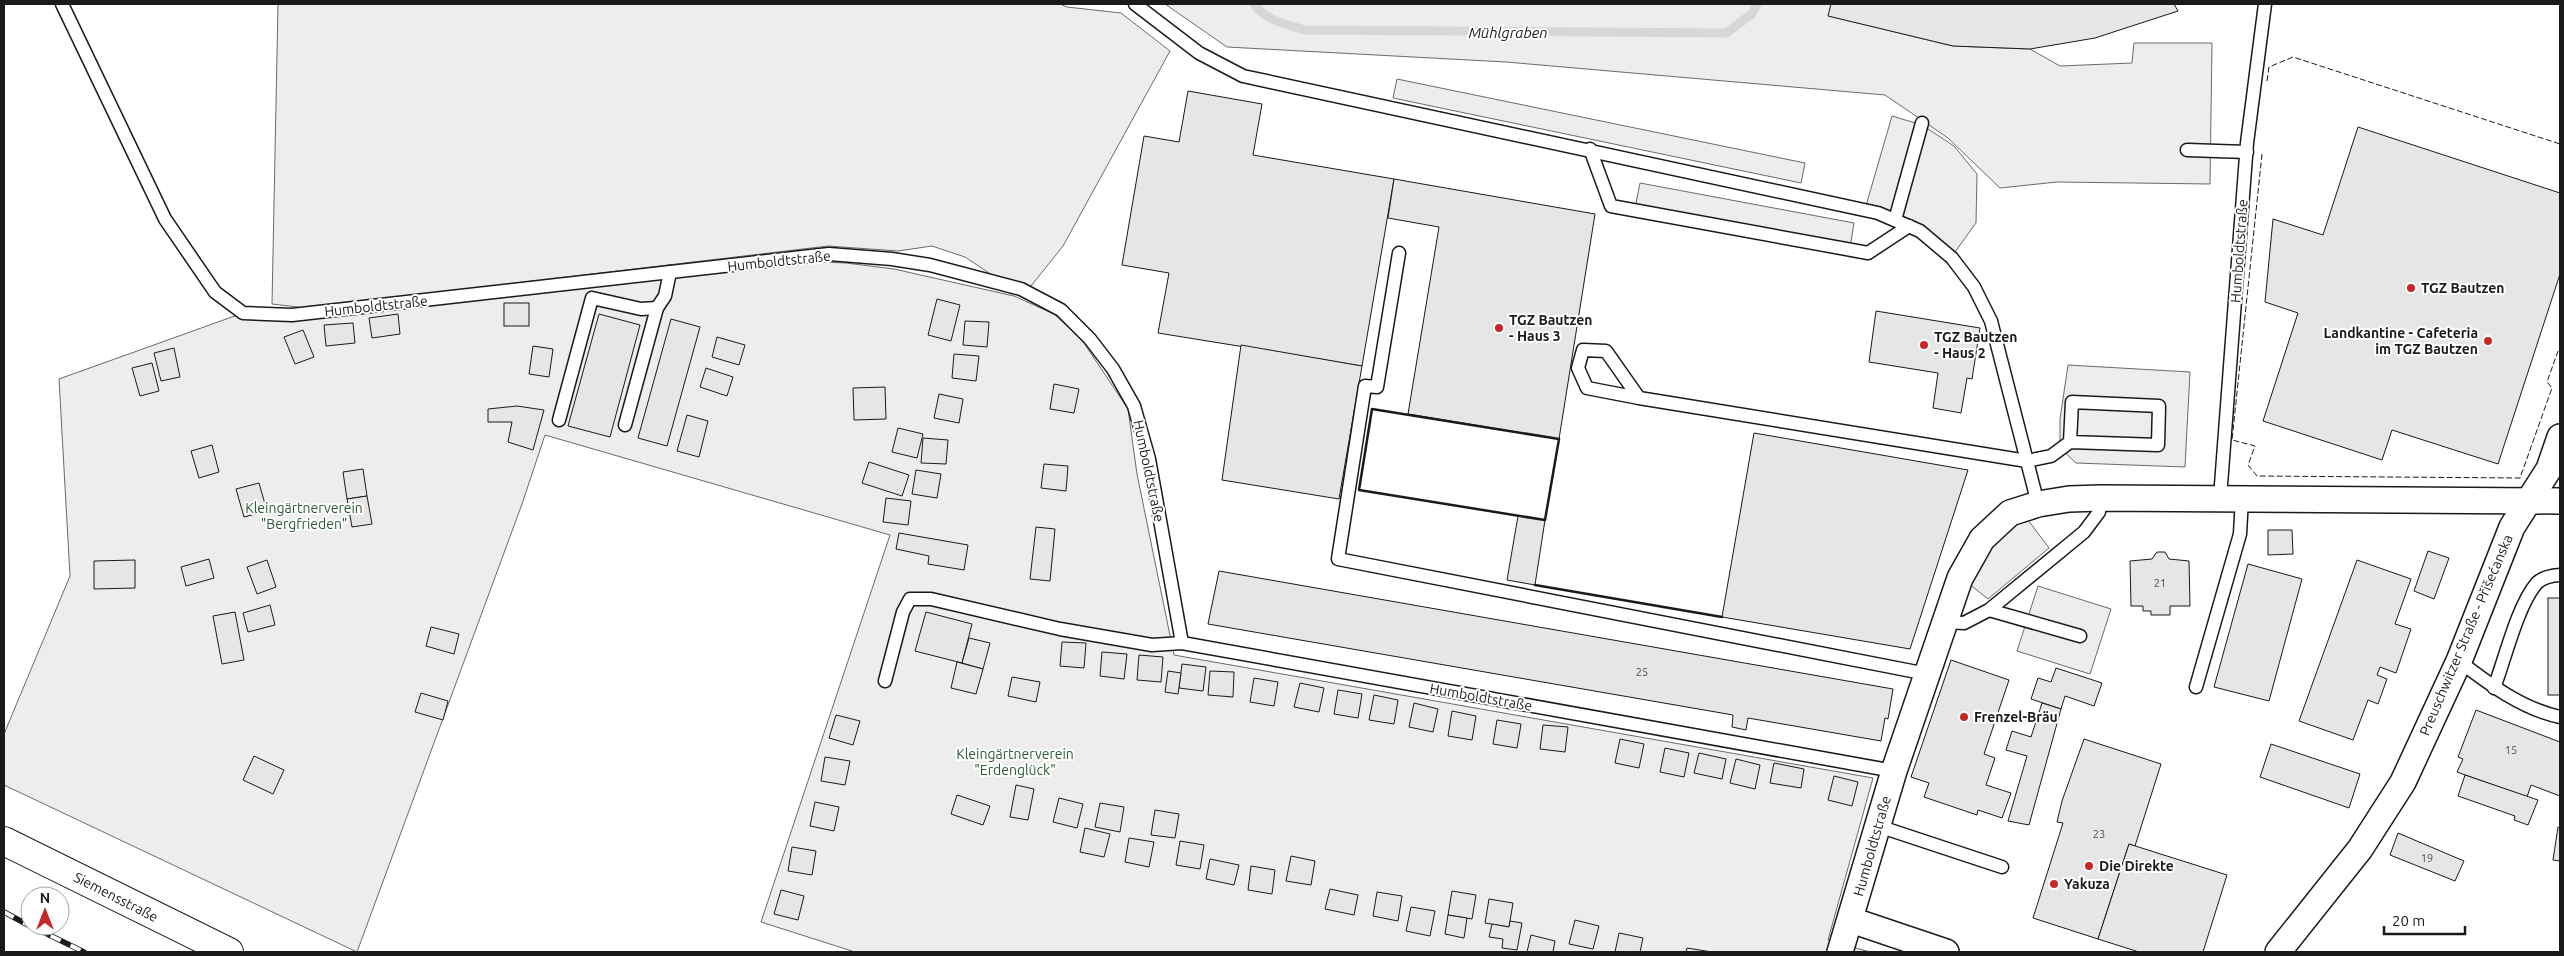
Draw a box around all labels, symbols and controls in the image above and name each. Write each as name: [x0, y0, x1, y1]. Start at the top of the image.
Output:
water label: Mühlgraben: [1468, 24, 1548, 41]
street label: Humboldtstraße: [2227, 199, 2251, 303]
street label: Humboldtstraße: [727, 248, 831, 274]
place label: TGZ Bautzen: [2421, 280, 2505, 296]
marker: TGZ Bautzen: [2405, 282, 2417, 294]
street label: Humboldtstraße: [324, 293, 428, 319]
place label: TGZ Bautzen - Haus 3: [1509, 312, 1593, 344]
marker: TGZ Bautzen - Haus 3: [1493, 322, 1505, 334]
place label: Landkantine - Cafeteria im TGZ Bautzen: [2324, 325, 2478, 357]
place label: TGZ Bautzen - Haus 2: [1934, 329, 2018, 361]
marker: Landkantine - Cafeteria im TGZ Bautzen: [2482, 335, 2494, 347]
marker: TGZ Bautzen - Haus 2: [1918, 339, 1930, 351]
street label: Humboldtstraße: [1130, 419, 1168, 523]
park label: Kleingärtnerverein "Bergfrieden": [245, 500, 363, 532]
street label: Preuschwitzer Straße - Přišećanska: [2416, 532, 2516, 738]
house number: 21: [2154, 577, 2166, 589]
house number: 25: [1636, 666, 1648, 678]
street label: Humboldtstraße: [1428, 680, 1534, 714]
place label: Frenzel-Bräu: [1974, 709, 2058, 725]
marker: Frenzel-Bräu: [1958, 711, 1970, 723]
house number: 15: [2505, 744, 2517, 756]
park label: Kleingärtnerverein "Erdenglück": [956, 746, 1074, 778]
street label: Humboldtstraße: [1850, 794, 1894, 898]
house number: 23: [2093, 828, 2105, 840]
house number: 19: [2421, 852, 2433, 864]
place label: Die Direkte: [2099, 858, 2174, 874]
marker: Die Direkte: [2083, 860, 2095, 872]
street label: Siemensstraße: [71, 869, 161, 925]
place label: Yakuza: [2064, 876, 2110, 892]
marker: Yakuza: [2048, 878, 2060, 890]
north arrow: [20, 886, 70, 936]
text: N: [40, 890, 50, 906]
scale bar: [2384, 904, 2465, 936]
text: 20 m: [2392, 912, 2425, 929]

